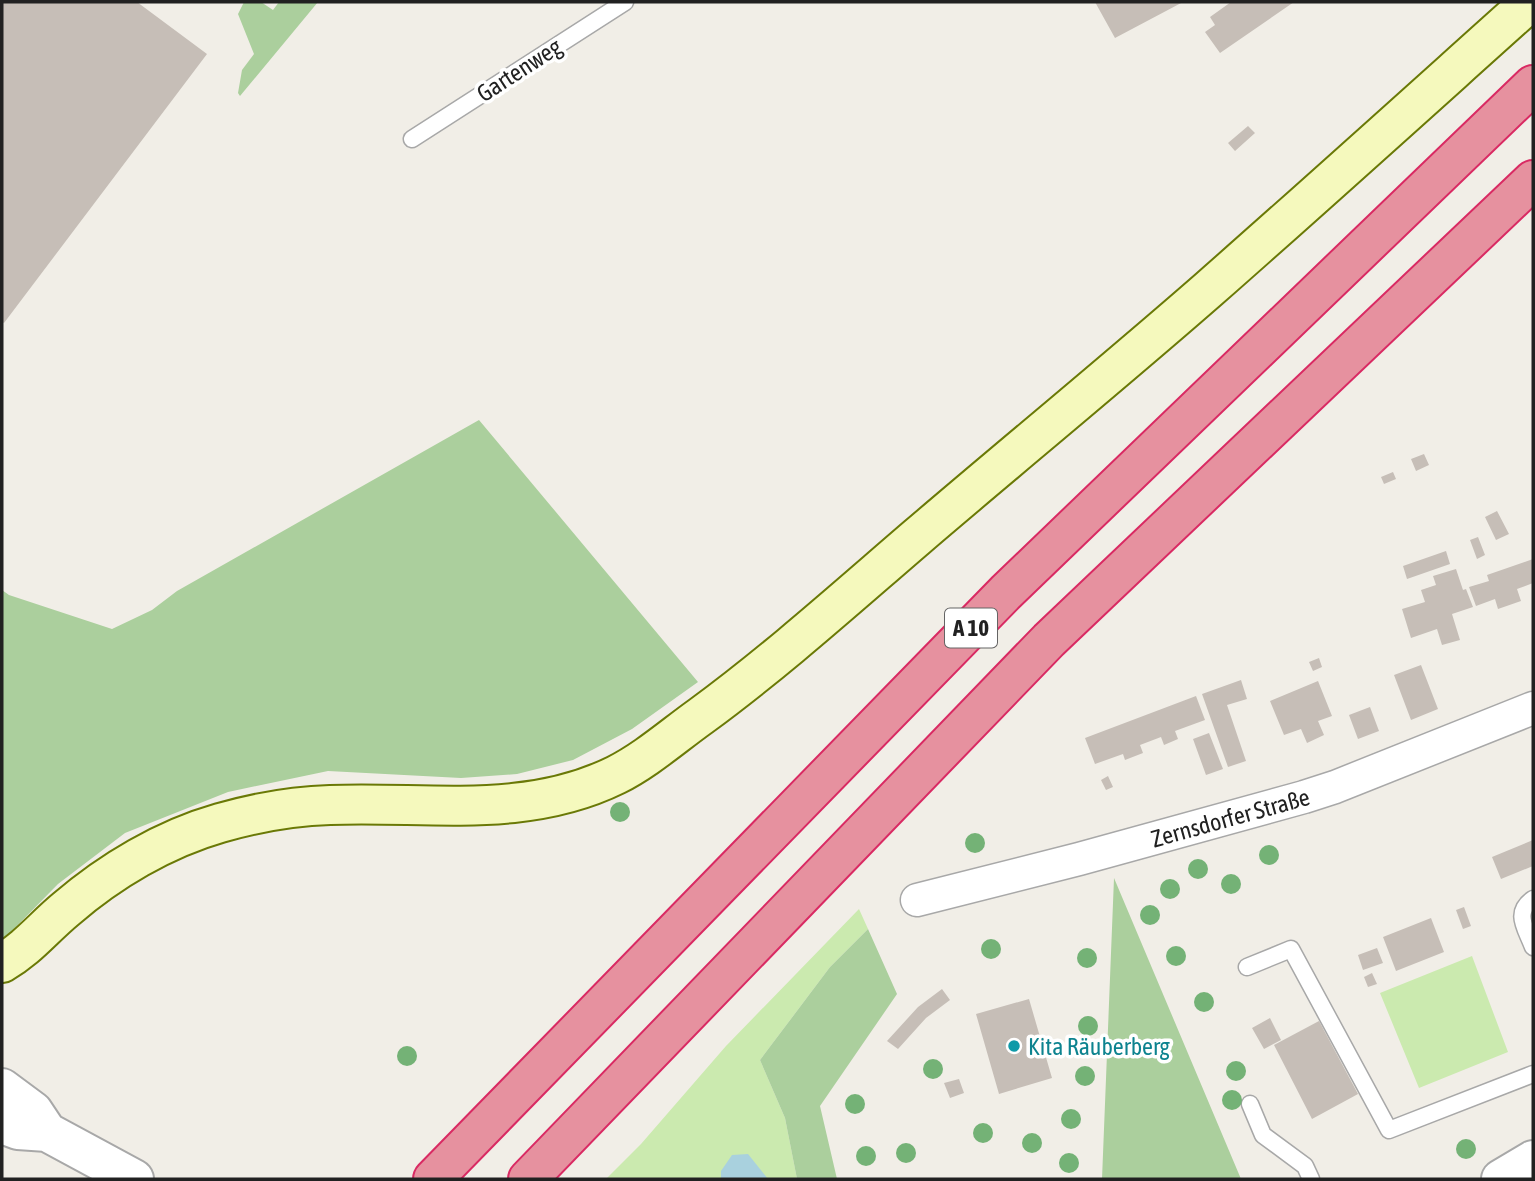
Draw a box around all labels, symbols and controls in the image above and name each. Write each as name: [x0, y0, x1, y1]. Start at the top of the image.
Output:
street label: Gartenweg: [472, 32, 567, 107]
road number: A 10: [945, 608, 997, 648]
street label: Zernsdorfer Straße: [1148, 783, 1313, 852]
place label: Kita Räuberberg: [1028, 1033, 1170, 1060]
marker: Kita Räuberberg: [1006, 1038, 1022, 1054]

